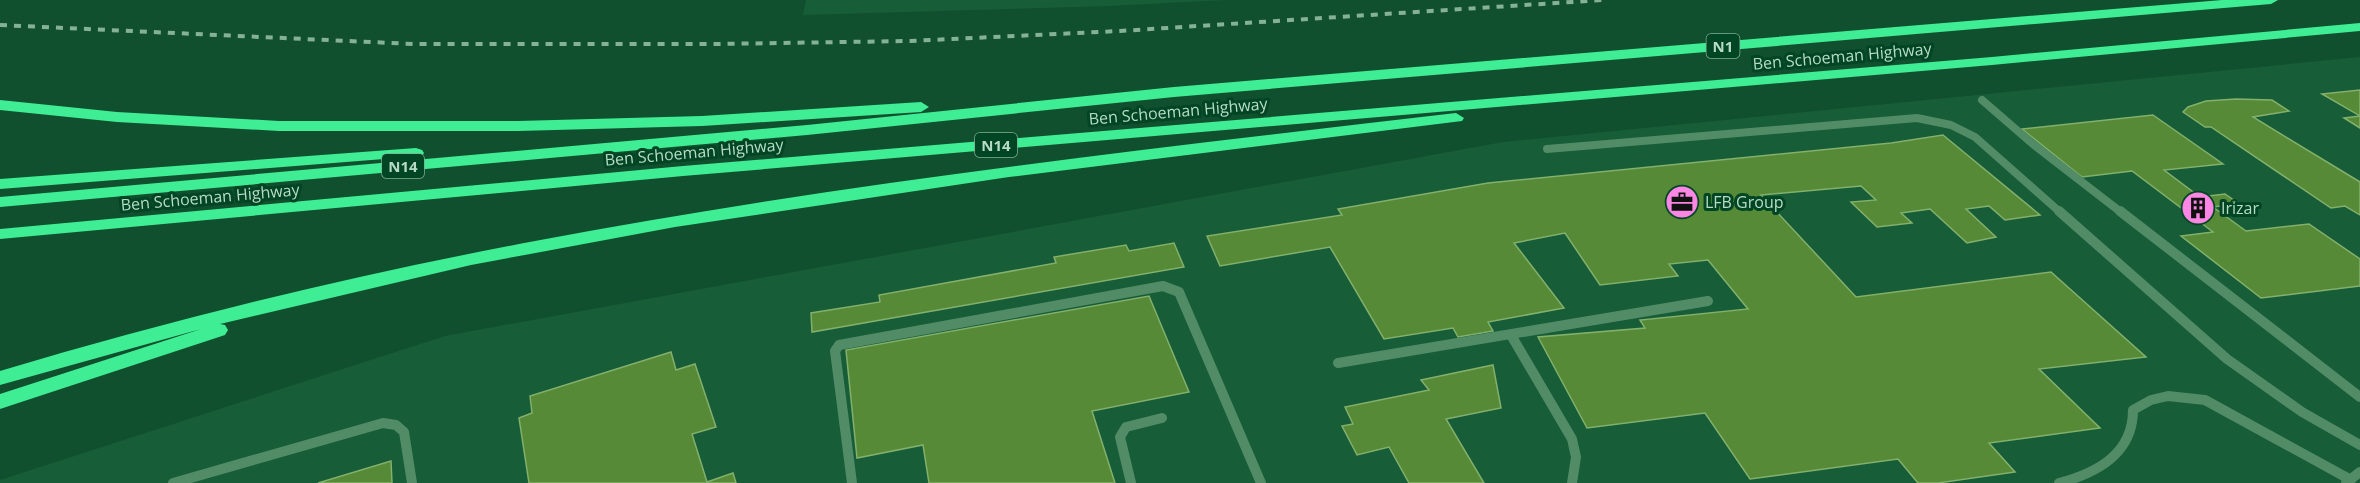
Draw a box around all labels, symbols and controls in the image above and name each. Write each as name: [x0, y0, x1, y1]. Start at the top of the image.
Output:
road number: N1: [1706, 34, 1740, 58]
street label: Ben Schoeman Highway: [1752, 37, 1933, 75]
street label: Ben Schoeman Highway: [1088, 92, 1269, 130]
street label: Ben Schoeman Highway: [604, 133, 785, 171]
road number: N14: [975, 133, 1017, 157]
road number: N14: [382, 154, 424, 178]
street label: Ben Schoeman Highway: [120, 178, 301, 216]
office icon: LFB Group: [1664, 184, 1700, 220]
building icon: Irizar: [2180, 190, 2216, 226]
place label: LFB Group: [1705, 191, 1784, 213]
place label: Irizar: [2221, 197, 2259, 219]

